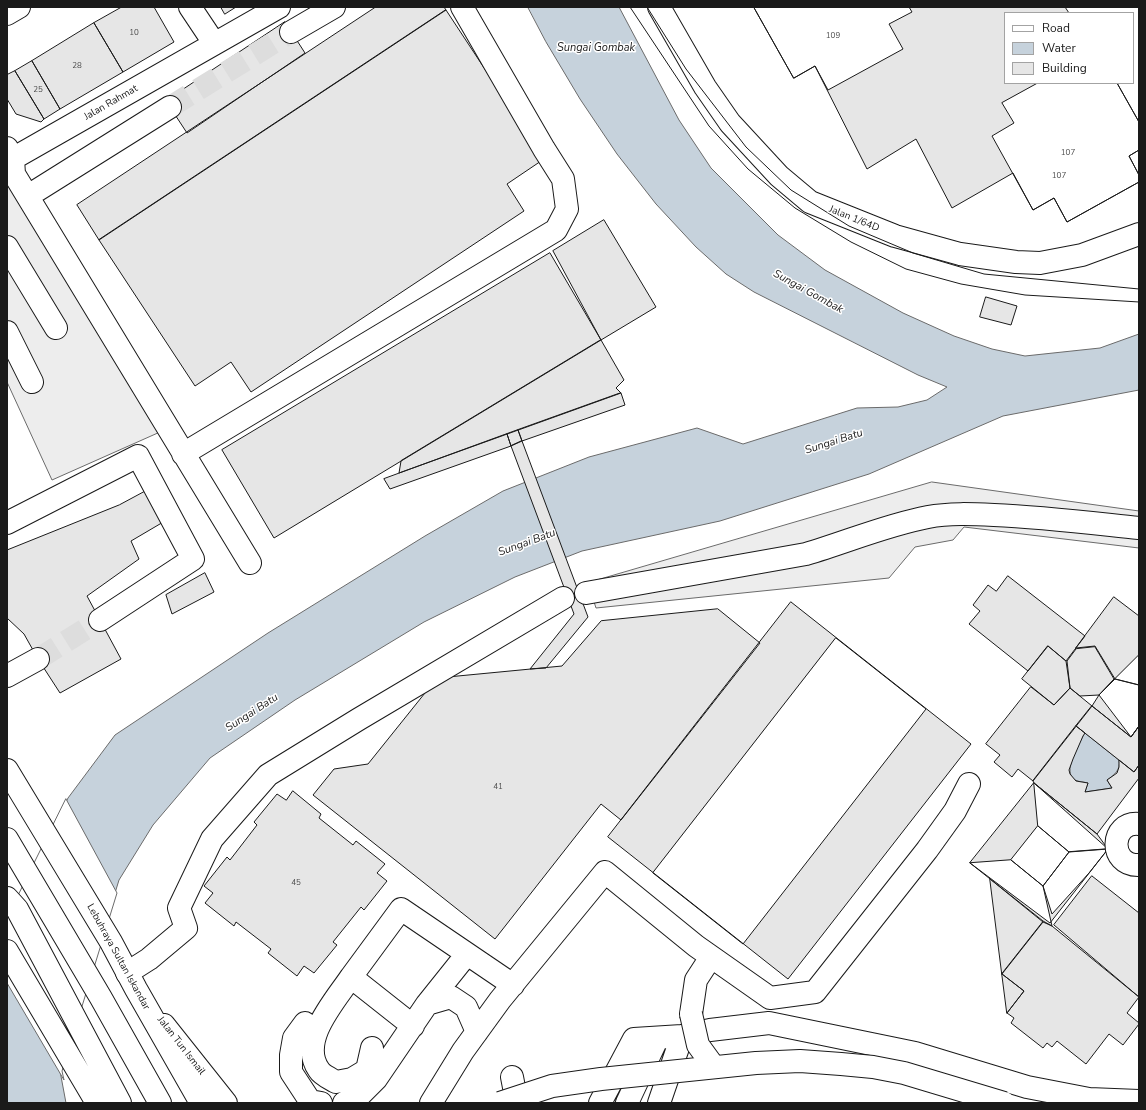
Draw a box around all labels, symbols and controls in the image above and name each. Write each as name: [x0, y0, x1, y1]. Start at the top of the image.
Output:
legend: [1004, 12, 1134, 84]
text: Road: [1042, 20, 1070, 36]
house number: 10: [129, 28, 139, 38]
house number: 109: [826, 31, 840, 41]
text: Water: [1042, 40, 1076, 56]
water label: Sungai Gombak: [557, 41, 635, 55]
text: Building: [1042, 60, 1087, 76]
house number: 28: [72, 61, 82, 71]
street label: Jalan Rahmat: [82, 83, 140, 123]
house number: 25: [33, 85, 43, 95]
house number: 107: [1061, 148, 1075, 158]
house number: 107: [1052, 171, 1066, 181]
street label: Jalan 1/64D: [827, 203, 881, 235]
water label: Sungai Gombak: [771, 267, 845, 317]
water label: Sungai Batu: [803, 426, 865, 458]
water label: Sungai Batu: [496, 527, 558, 559]
water label: Sungai Batu: [223, 691, 281, 735]
house number: 41: [493, 782, 503, 792]
house number: 45: [291, 878, 301, 888]
street label: Lebuhraya Sultan Iskandar: [84, 902, 152, 1012]
street label: Jalan Tun Ismail: [155, 1014, 207, 1078]

